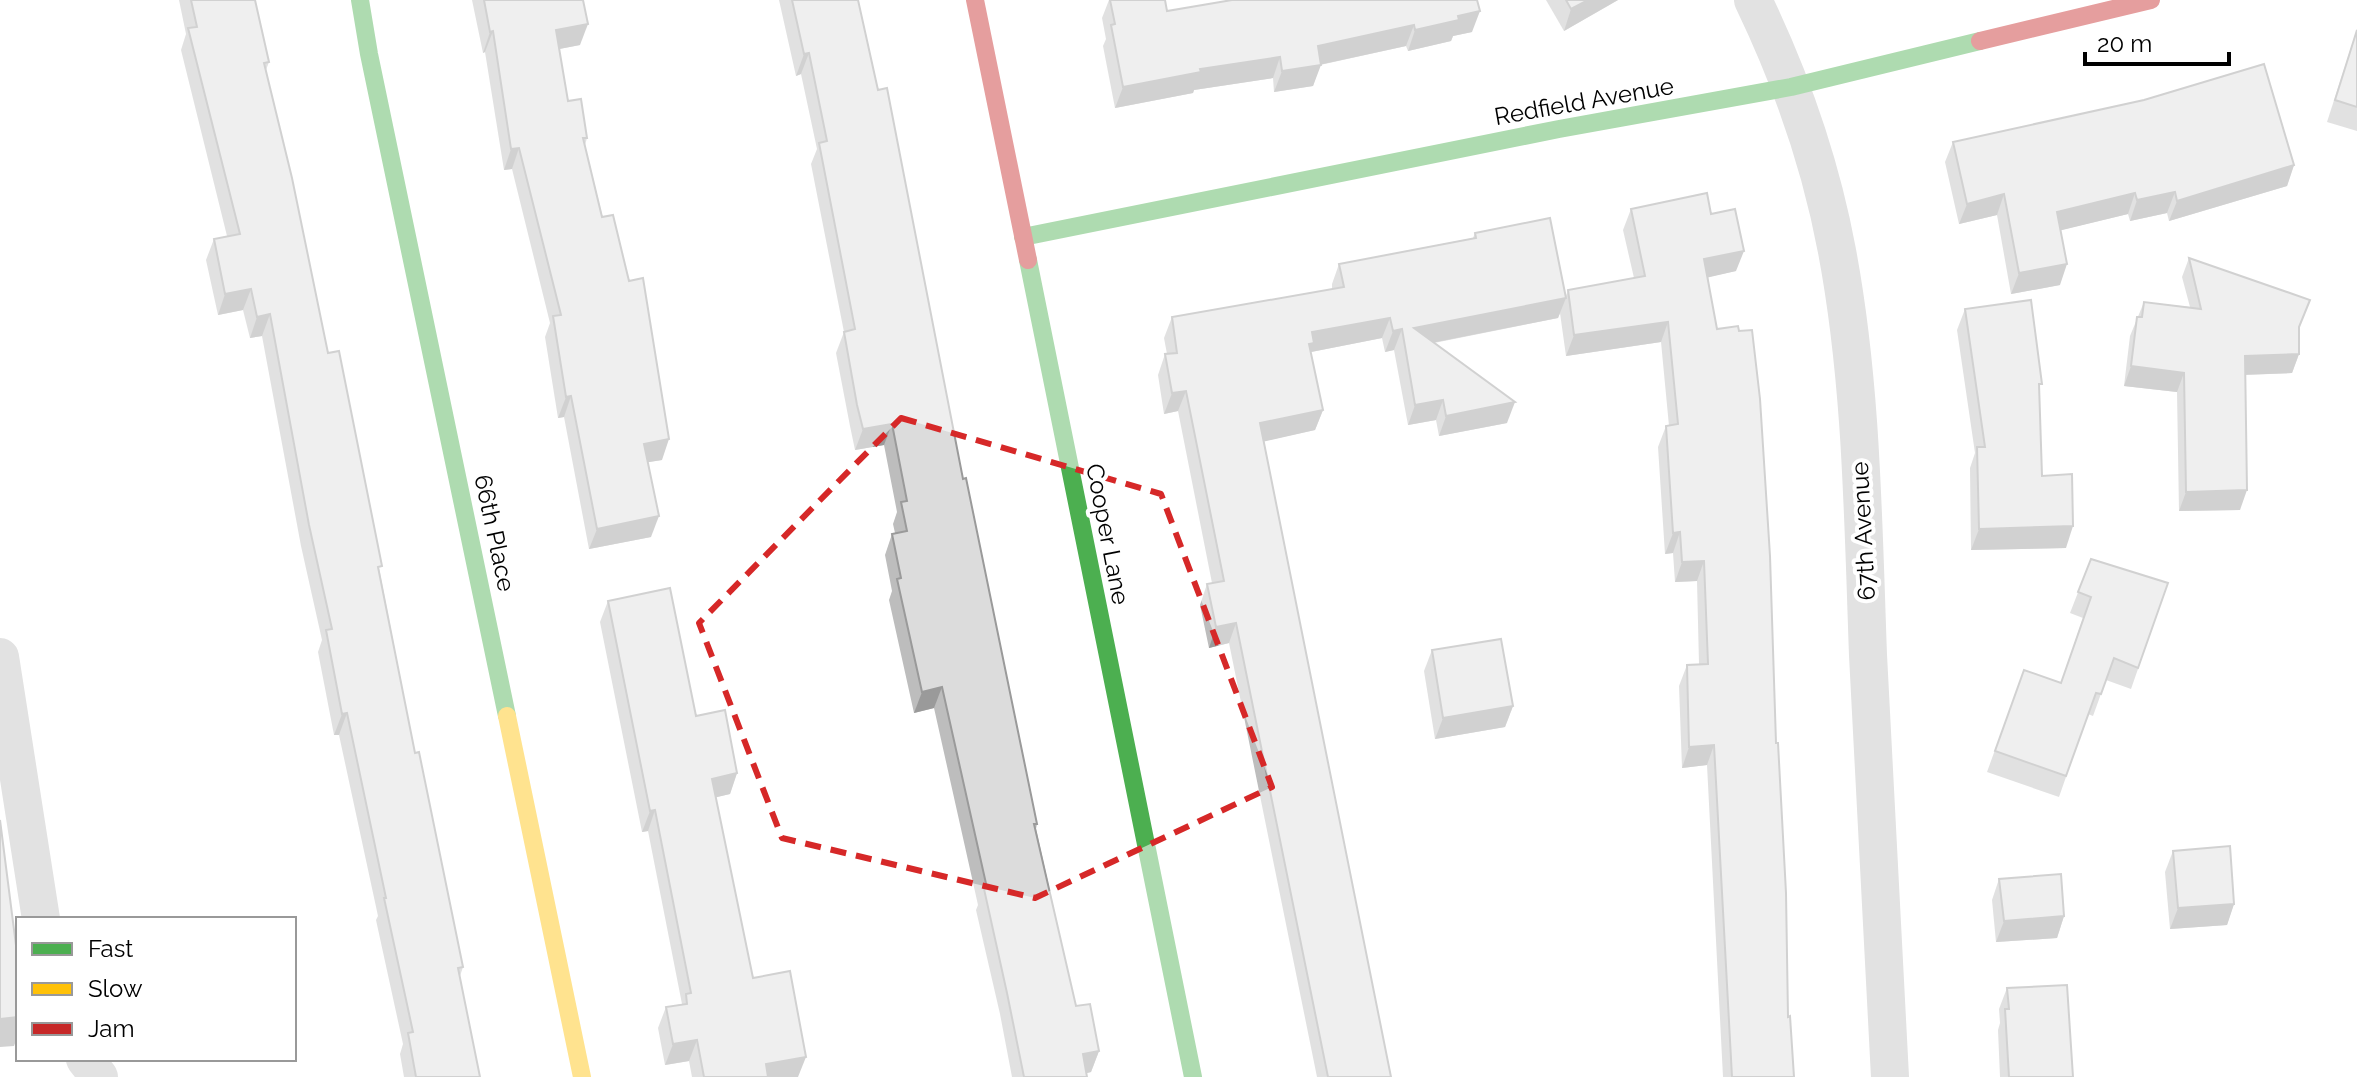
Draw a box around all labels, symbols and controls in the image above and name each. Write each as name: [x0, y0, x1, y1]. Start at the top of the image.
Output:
scale bar: [2085, 16, 2229, 66]
text: 20 m: [2097, 29, 2152, 58]
street label: Redfield Avenue: [1492, 71, 1676, 131]
street label: Cooper Lane: [1080, 461, 1136, 607]
street label: 67th Avenue: [1845, 461, 1881, 601]
street label: 66th Place: [468, 472, 522, 594]
legend: [16, 917, 296, 1061]
text: Fast: [88, 934, 133, 963]
text: Slow: [88, 974, 143, 1003]
text: Jam: [88, 1014, 134, 1043]

